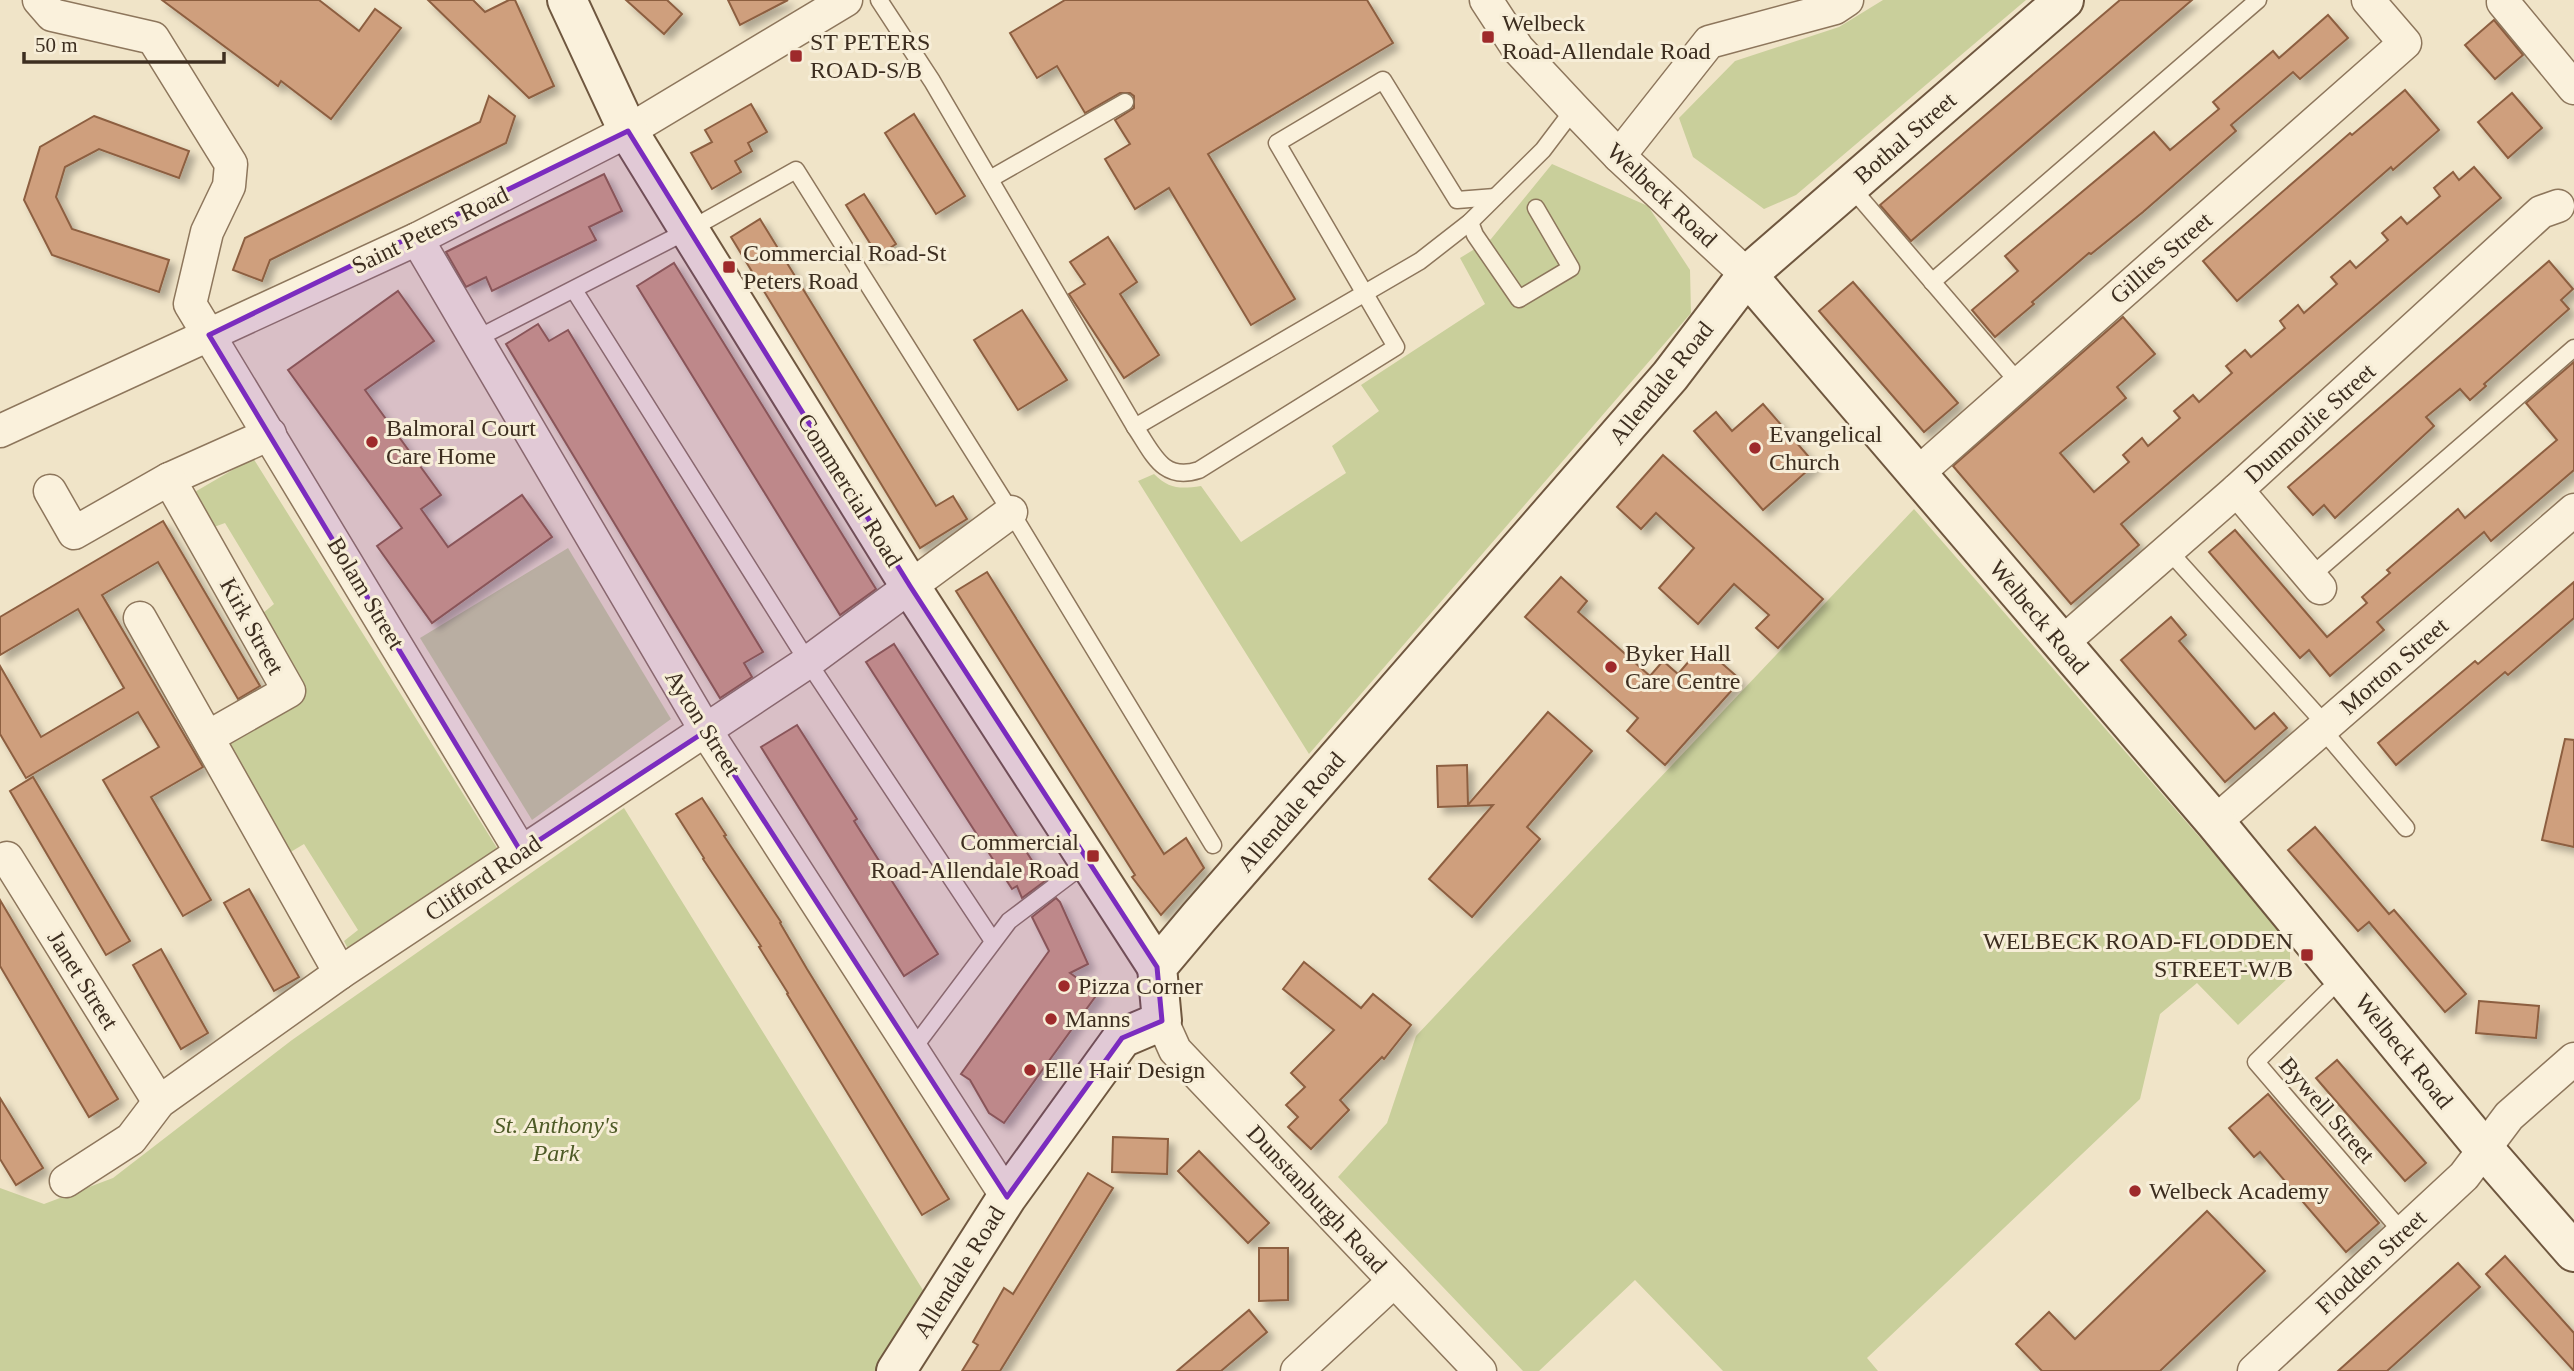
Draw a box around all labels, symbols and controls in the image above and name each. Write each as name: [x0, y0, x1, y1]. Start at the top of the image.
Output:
place label: Welbeck Road-Allendale Road: [1502, 10, 1711, 64]
scale bar: [24, 21, 224, 65]
place label: ST PETERS ROAD-S/B: [810, 29, 930, 83]
marker: Welbeck Road-Allendale Road: [1480, 29, 1496, 45]
text: 50 m: [35, 33, 78, 57]
marker: ST PETERS ROAD-S/B: [788, 48, 804, 64]
street label: Bothal Street: [1849, 87, 1961, 189]
street label: Welbeck Road: [1602, 138, 1722, 252]
street label: Saint Peters Road: [348, 181, 512, 279]
street label: Gillies Street: [2105, 207, 2217, 309]
place label: Commercial Road-St Peters Road: [743, 240, 947, 294]
marker: Commercial Road-St Peters Road: [721, 259, 737, 275]
street label: Allendale Road: [1604, 317, 1718, 449]
street label: Dunmorlie Street: [2240, 358, 2381, 488]
street label: Commercial Road: [793, 409, 907, 571]
place label: Balmoral Court Care Home: [386, 415, 536, 469]
place label: Evangelical Church: [1769, 421, 1883, 475]
marker: Balmoral Court Care Home: [364, 434, 380, 450]
marker: Evangelical Church: [1747, 440, 1763, 456]
street label: Bolam Street: [322, 532, 410, 654]
street label: Welbeck Road: [1984, 555, 2094, 679]
street label: Kirk Street: [215, 573, 289, 679]
street label: Morton Street: [2335, 612, 2453, 720]
place label: Byker Hall Care Centre: [1625, 640, 1740, 694]
marker: Byker Hall Care Centre: [1603, 659, 1619, 675]
street label: Ayton Street: [660, 665, 746, 781]
street label: Allendale Road: [1232, 747, 1350, 877]
place label: Commercial Road-Allendale Road: [870, 829, 1079, 883]
street label: Clifford Road: [420, 830, 546, 926]
marker: Commercial Road-Allendale Road: [1085, 848, 1101, 864]
street label: Janet Street: [42, 926, 124, 1034]
place label: WELBECK ROAD-FLODDEN STREET-W/B: [1983, 928, 2293, 982]
marker: WELBECK ROAD-FLODDEN STREET-W/B: [2299, 947, 2315, 963]
place label: Pizza Corner: [1078, 973, 1203, 999]
marker: Pizza Corner: [1056, 978, 1072, 994]
street label: Welbeck Road: [2350, 988, 2458, 1114]
place label: Manns: [1065, 1006, 1130, 1032]
marker: Manns: [1043, 1011, 1059, 1027]
street label: Bywell Street: [2274, 1052, 2380, 1168]
place label: Elle Hair Design: [1044, 1057, 1205, 1083]
marker: Elle Hair Design: [1022, 1062, 1038, 1078]
park label: St. Anthony's Park: [494, 1112, 618, 1166]
street label: Dunstanburgh Road: [1242, 1120, 1392, 1278]
place label: Welbeck Academy: [2149, 1178, 2329, 1204]
marker: Welbeck Academy: [2127, 1183, 2143, 1199]
street label: Allendale Road: [908, 1202, 1010, 1342]
street label: Flodden Street: [2311, 1204, 2432, 1319]

